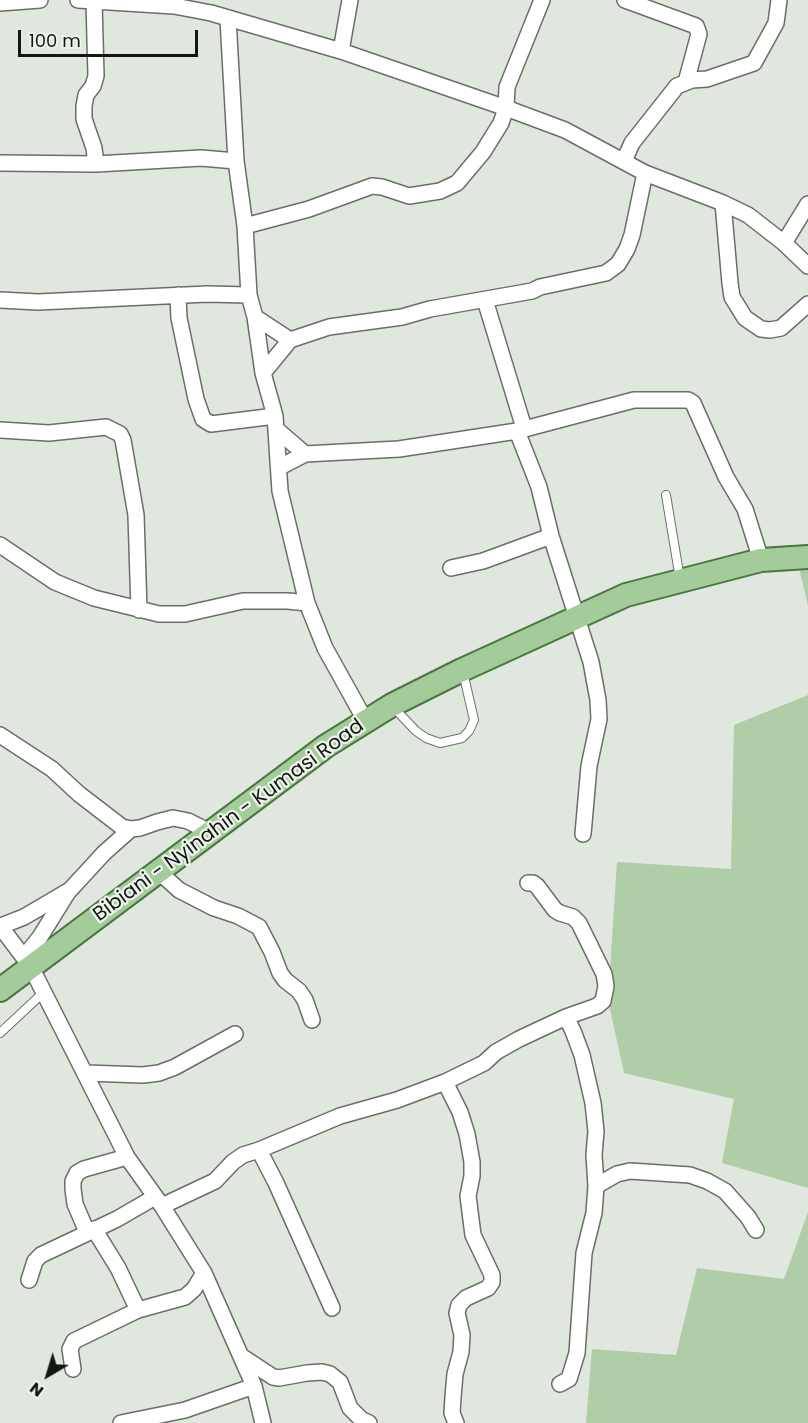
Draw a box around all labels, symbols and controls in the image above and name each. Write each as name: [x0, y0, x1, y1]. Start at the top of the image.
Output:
scale bar: [21, 18, 201, 56]
text: 100 m: [29, 28, 81, 53]
street label: Bibiani - Nyinahin - Kumasi Road: [89, 715, 369, 927]
north arrow: [18, 1345, 78, 1405]
text: N: [25, 1377, 48, 1402]

